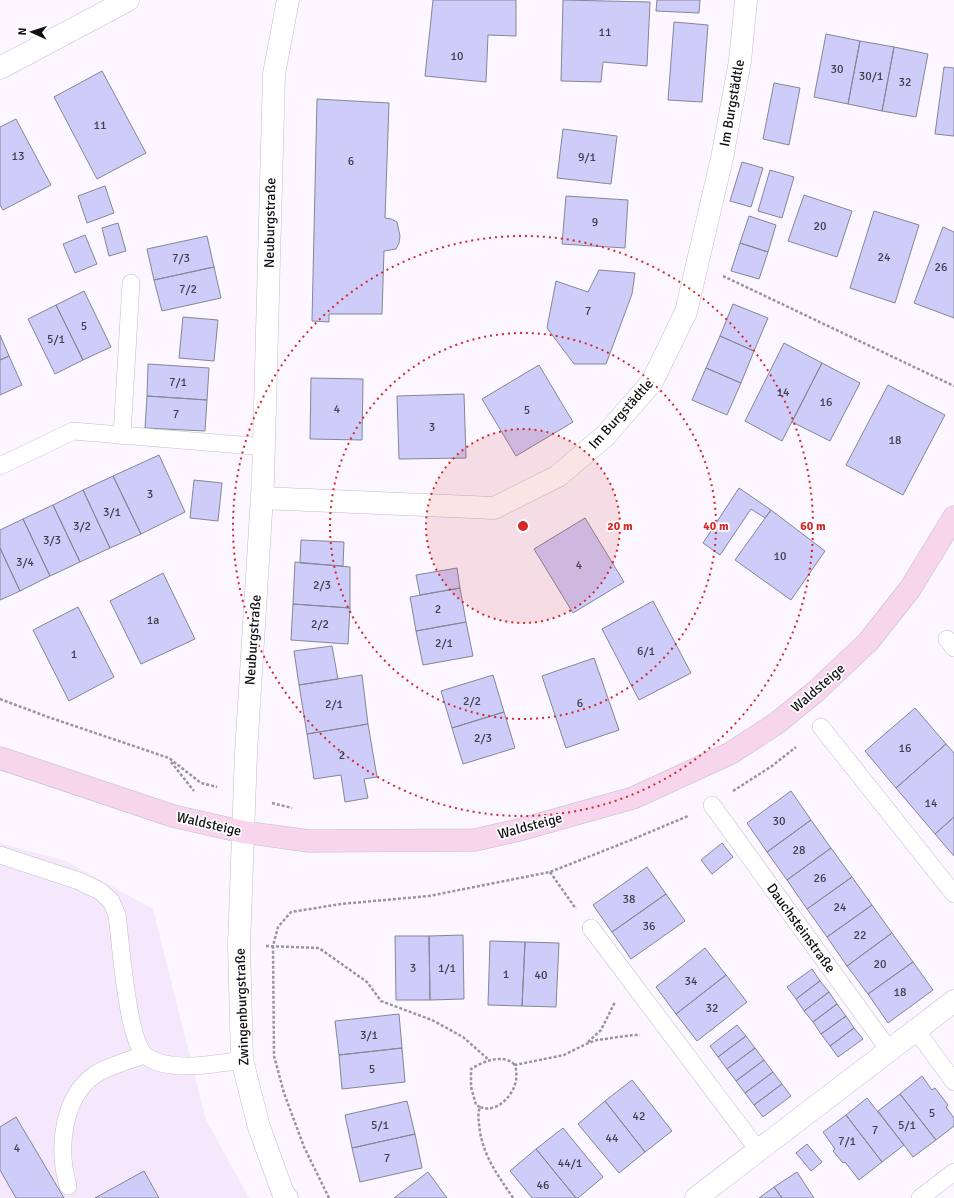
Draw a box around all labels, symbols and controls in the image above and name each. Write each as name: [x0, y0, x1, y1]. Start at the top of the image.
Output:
north arrow: [12, 12, 52, 52]
house number: 11: [599, 25, 611, 40]
text: N: [16, 27, 29, 36]
house number: 10: [451, 49, 463, 64]
street label: Im Burgstädtle: [716, 58, 748, 148]
house number: 30: [831, 62, 843, 77]
house number: 30/1: [859, 69, 883, 84]
house number: 32: [899, 75, 911, 90]
house number: 11: [94, 118, 106, 133]
house number: 13: [12, 149, 24, 164]
house number: 9/1: [578, 150, 596, 165]
house number: 6: [348, 154, 354, 169]
street label: Neuburgstraße: [261, 178, 279, 268]
house number: 9: [592, 215, 598, 230]
house number: 20: [814, 219, 826, 234]
house number: 24: [878, 250, 891, 265]
house number: 7/3: [172, 251, 190, 266]
house number: 26: [935, 260, 947, 275]
house number: 7/2: [179, 282, 197, 297]
house number: 7: [585, 304, 591, 319]
house number: 5: [81, 319, 87, 334]
house number: 5/1: [47, 332, 65, 347]
house number: 7/1: [169, 375, 187, 390]
street label: Im Burgstädtle: [585, 376, 657, 452]
house number: 14: [777, 385, 790, 400]
house number: 16: [820, 395, 832, 410]
house number: 4: [334, 402, 341, 417]
house number: 5: [524, 403, 530, 418]
house number: 7: [173, 407, 179, 422]
house number: 3: [429, 420, 435, 435]
house number: 18: [889, 433, 901, 448]
house number: 3: [147, 487, 153, 502]
house number: 3/1: [103, 505, 121, 520]
house number: 3/2: [73, 519, 91, 534]
centre of rings: [516, 519, 530, 533]
text: 20 m: [607, 519, 633, 534]
text: 40 m: [703, 519, 729, 534]
text: 60 m: [800, 519, 826, 534]
house number: 3/3: [43, 533, 61, 548]
house number: 10: [774, 549, 786, 564]
house number: 3/4: [16, 555, 35, 570]
house number: 4: [576, 558, 583, 573]
house number: 2/3: [313, 578, 331, 593]
street label: Neuburgstraße: [241, 594, 265, 686]
house number: 2: [435, 602, 441, 617]
house number: 1a: [147, 613, 159, 628]
house number: 2/2: [311, 617, 329, 632]
house number: 2/1: [435, 636, 453, 651]
house number: 6/1: [637, 644, 655, 659]
house number: 1: [71, 647, 77, 662]
street label: Waldsteige: [788, 660, 848, 716]
house number: 2/2: [463, 694, 481, 709]
house number: 6: [577, 696, 583, 711]
house number: 2/1: [325, 697, 343, 712]
house number: 2/3: [474, 731, 492, 746]
house number: 16: [899, 741, 911, 756]
house number: 2: [339, 748, 345, 763]
house number: 14: [925, 796, 938, 811]
street label: Waldsteige: [175, 808, 243, 840]
street label: Waldsteige: [496, 809, 564, 843]
house number: 30: [773, 814, 785, 829]
house number: 28: [793, 843, 805, 858]
house number: 26: [814, 871, 826, 886]
street label: Dauchsteinstraße: [763, 880, 839, 976]
house number: 38: [623, 892, 635, 907]
house number: 24: [834, 900, 847, 915]
house number: 36: [643, 919, 655, 934]
house number: 22: [854, 928, 866, 943]
street label: Zwingenburgstraße: [231, 948, 253, 1066]
house number: 20: [874, 957, 886, 972]
house number: 3: [410, 961, 416, 976]
house number: 1/1: [438, 961, 456, 976]
house number: 1: [503, 967, 509, 982]
house number: 40: [535, 968, 547, 983]
house number: 34: [685, 974, 698, 989]
house number: 18: [894, 985, 906, 1000]
house number: 32: [706, 1001, 718, 1016]
house number: 3/1: [360, 1028, 378, 1043]
house number: 5: [369, 1062, 375, 1077]
house number: 5: [929, 1106, 935, 1121]
house number: 42: [633, 1109, 645, 1124]
house number: 5/1: [371, 1118, 389, 1133]
house number: 5/1: [898, 1118, 916, 1133]
house number: 7: [872, 1123, 878, 1138]
house number: 44: [606, 1131, 619, 1146]
house number: 7/1: [838, 1134, 856, 1149]
house number: 4: [14, 1141, 21, 1156]
house number: 7: [384, 1151, 390, 1166]
house number: 44/1: [558, 1156, 582, 1171]
house number: 46: [537, 1178, 549, 1193]

